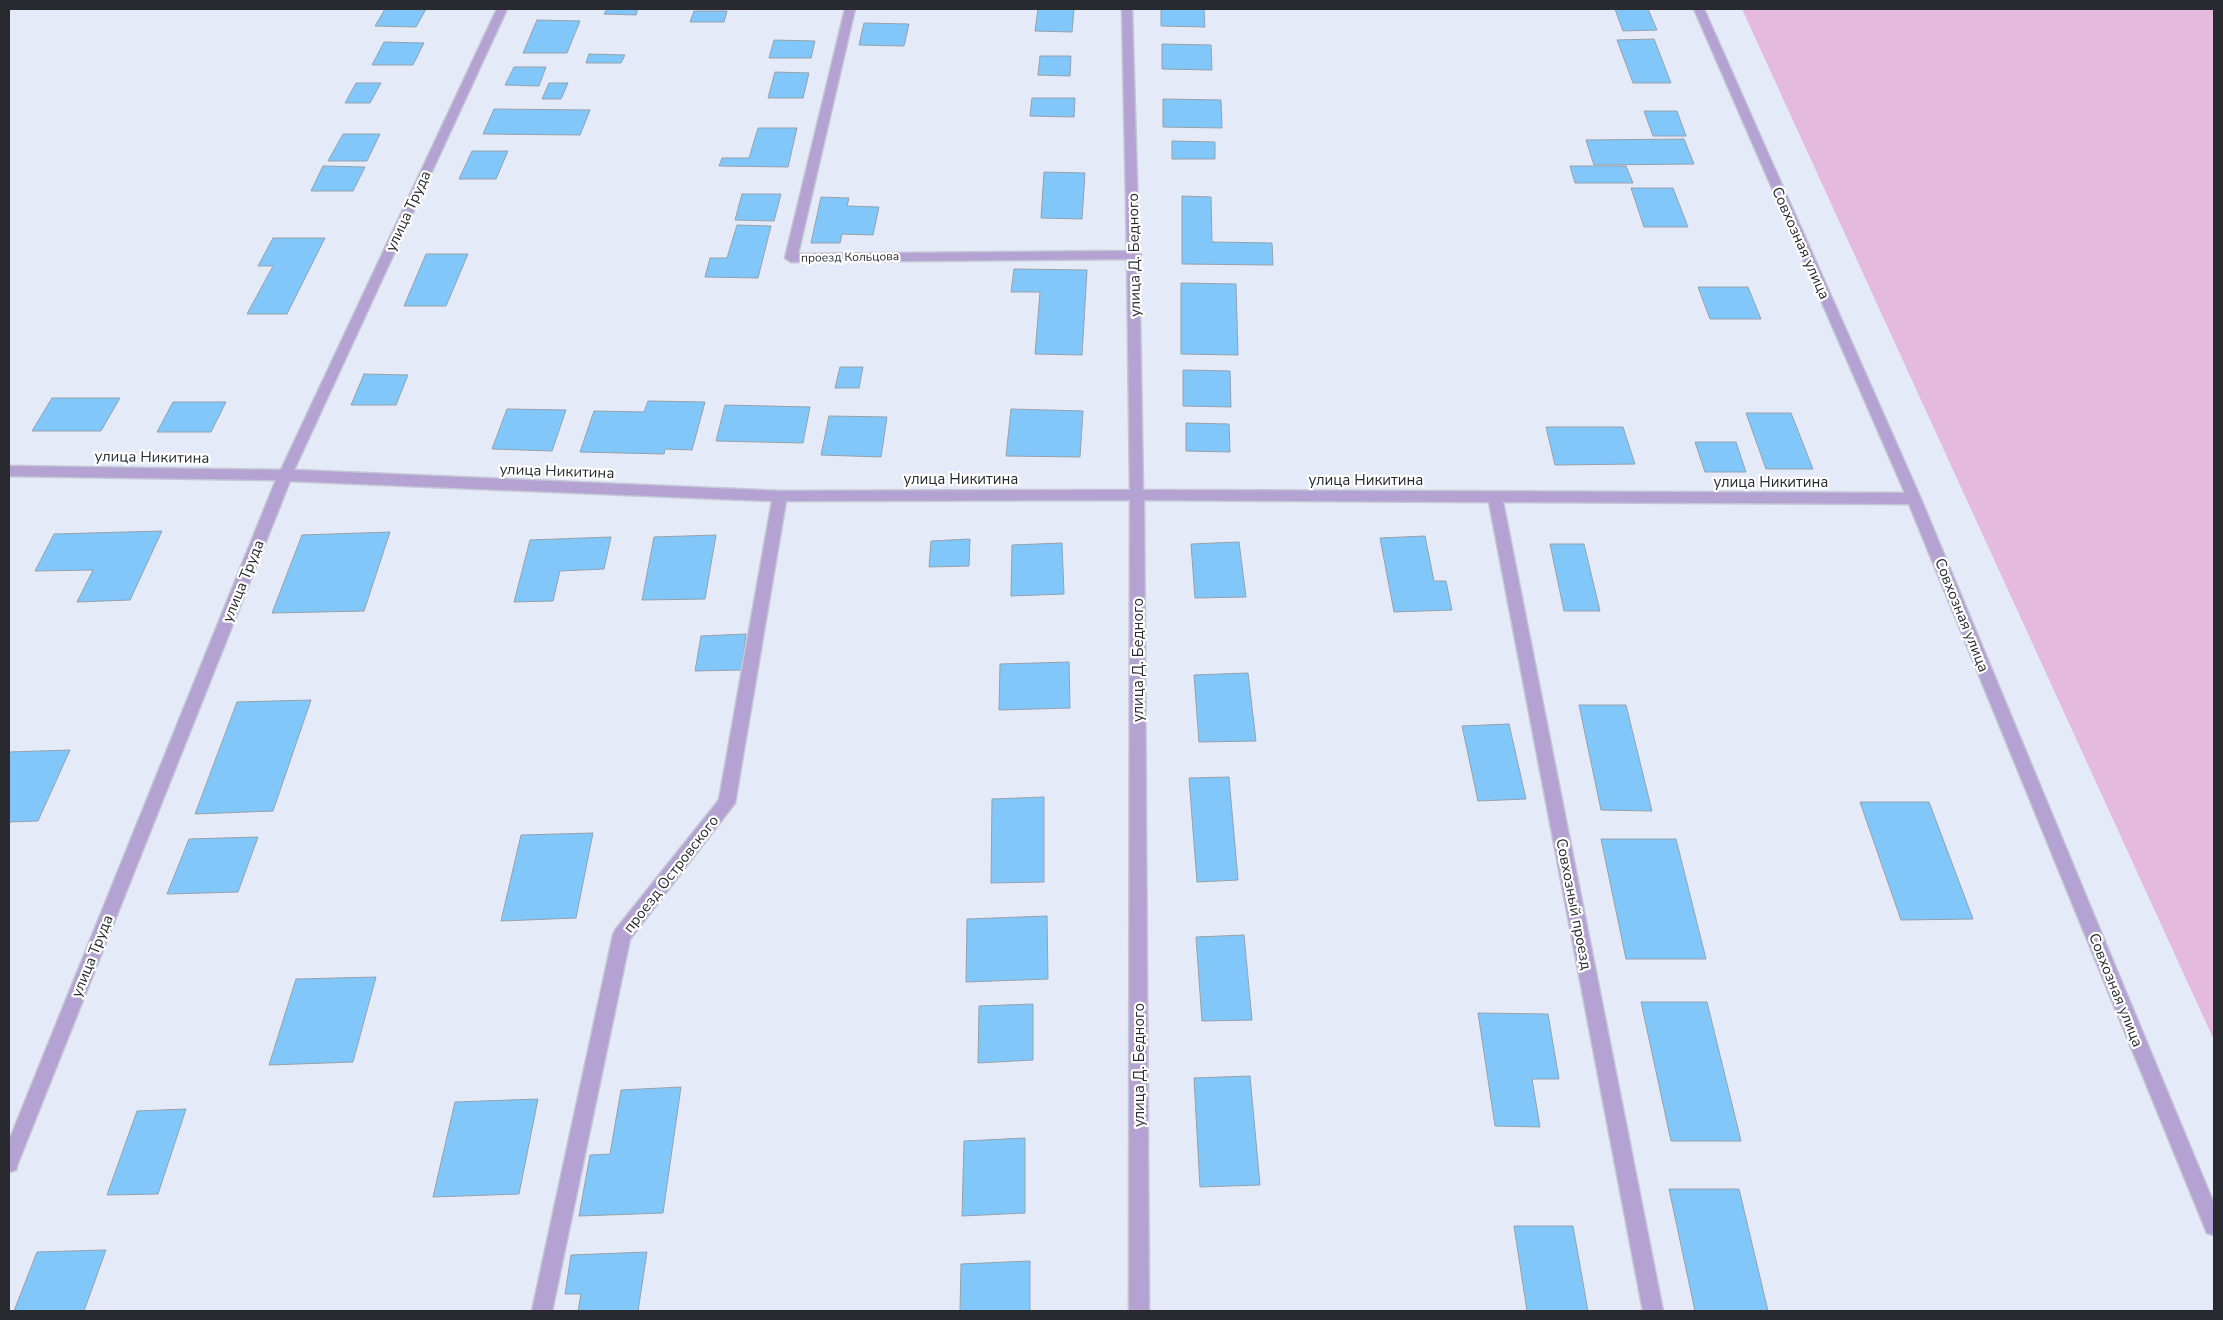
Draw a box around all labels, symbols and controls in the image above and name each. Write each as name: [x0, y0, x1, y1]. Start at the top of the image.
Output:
street label: улица Труда: [381, 167, 435, 255]
street label: Совхозная улица: [1767, 184, 1835, 302]
street label: улица Д. Бедного: [1123, 193, 1145, 317]
street label: проезд Кольцова: [801, 248, 899, 266]
street label: улица Никитина: [94, 446, 210, 468]
street label: улица Никитина: [499, 459, 615, 483]
street label: улица Никитина: [904, 469, 1018, 489]
street label: улица Никитина: [1309, 470, 1423, 490]
street label: улица Никитина: [1714, 472, 1828, 492]
street label: улица Труда: [217, 537, 269, 625]
street label: Совхозная улица: [1930, 555, 1994, 675]
street label: улица Д. Бедного: [1128, 598, 1148, 722]
street label: проезд Островского: [619, 811, 723, 937]
street label: Совхозный проезд: [1551, 837, 1597, 972]
street label: улица Труда: [66, 912, 118, 1000]
street label: Совхозная улица: [2084, 930, 2148, 1050]
street label: улица Д. Бедного: [1129, 1003, 1149, 1127]

